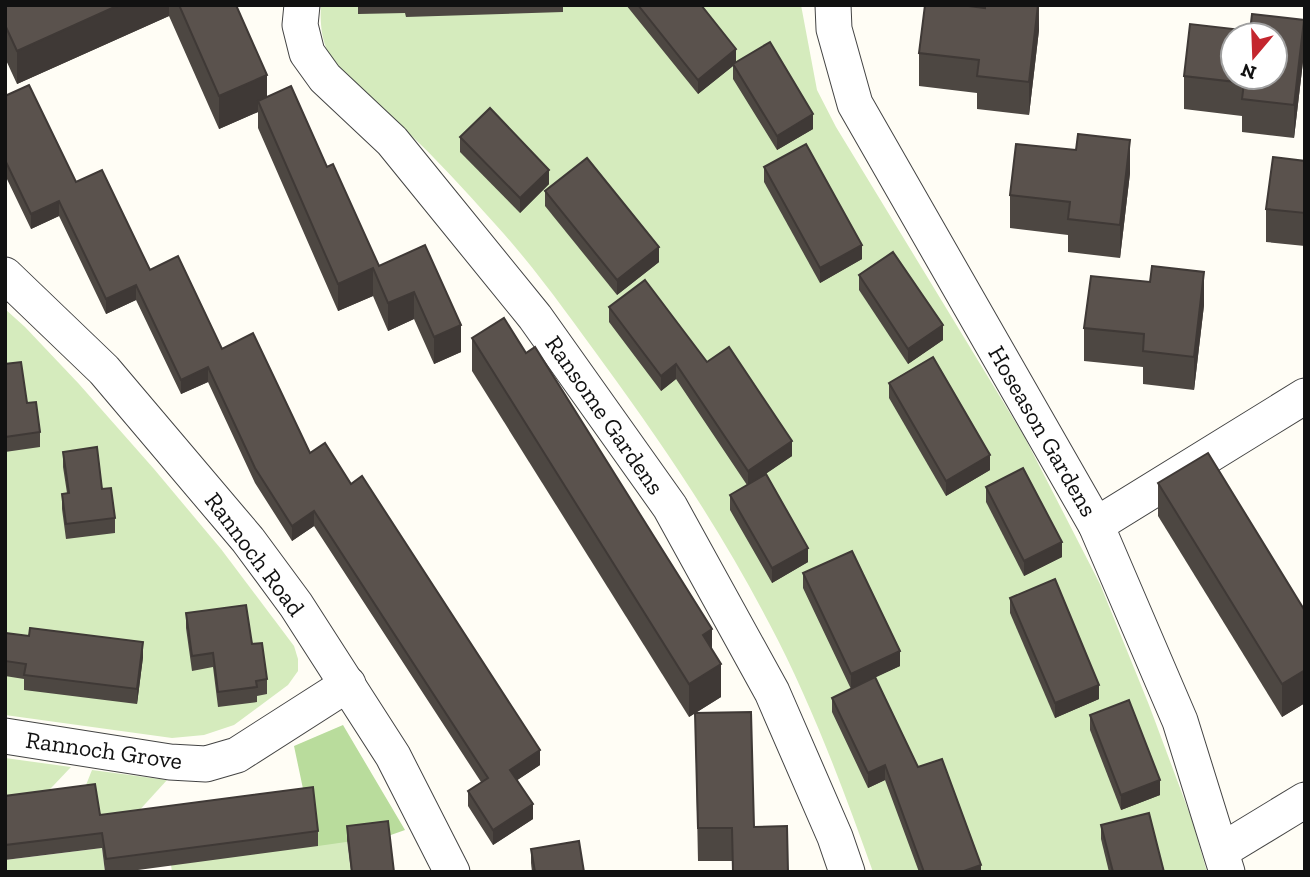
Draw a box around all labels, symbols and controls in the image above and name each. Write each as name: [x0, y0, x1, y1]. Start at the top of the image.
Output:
north arrow: [1219, 21, 1289, 91]
text: N: [1238, 58, 1259, 85]
street label: Ransome Gardens: [539, 330, 671, 500]
street label: Hoseason Gardens: [982, 340, 1104, 522]
street label: Rannoch Road: [199, 486, 311, 622]
street label: Rannoch Grove: [24, 725, 184, 775]

